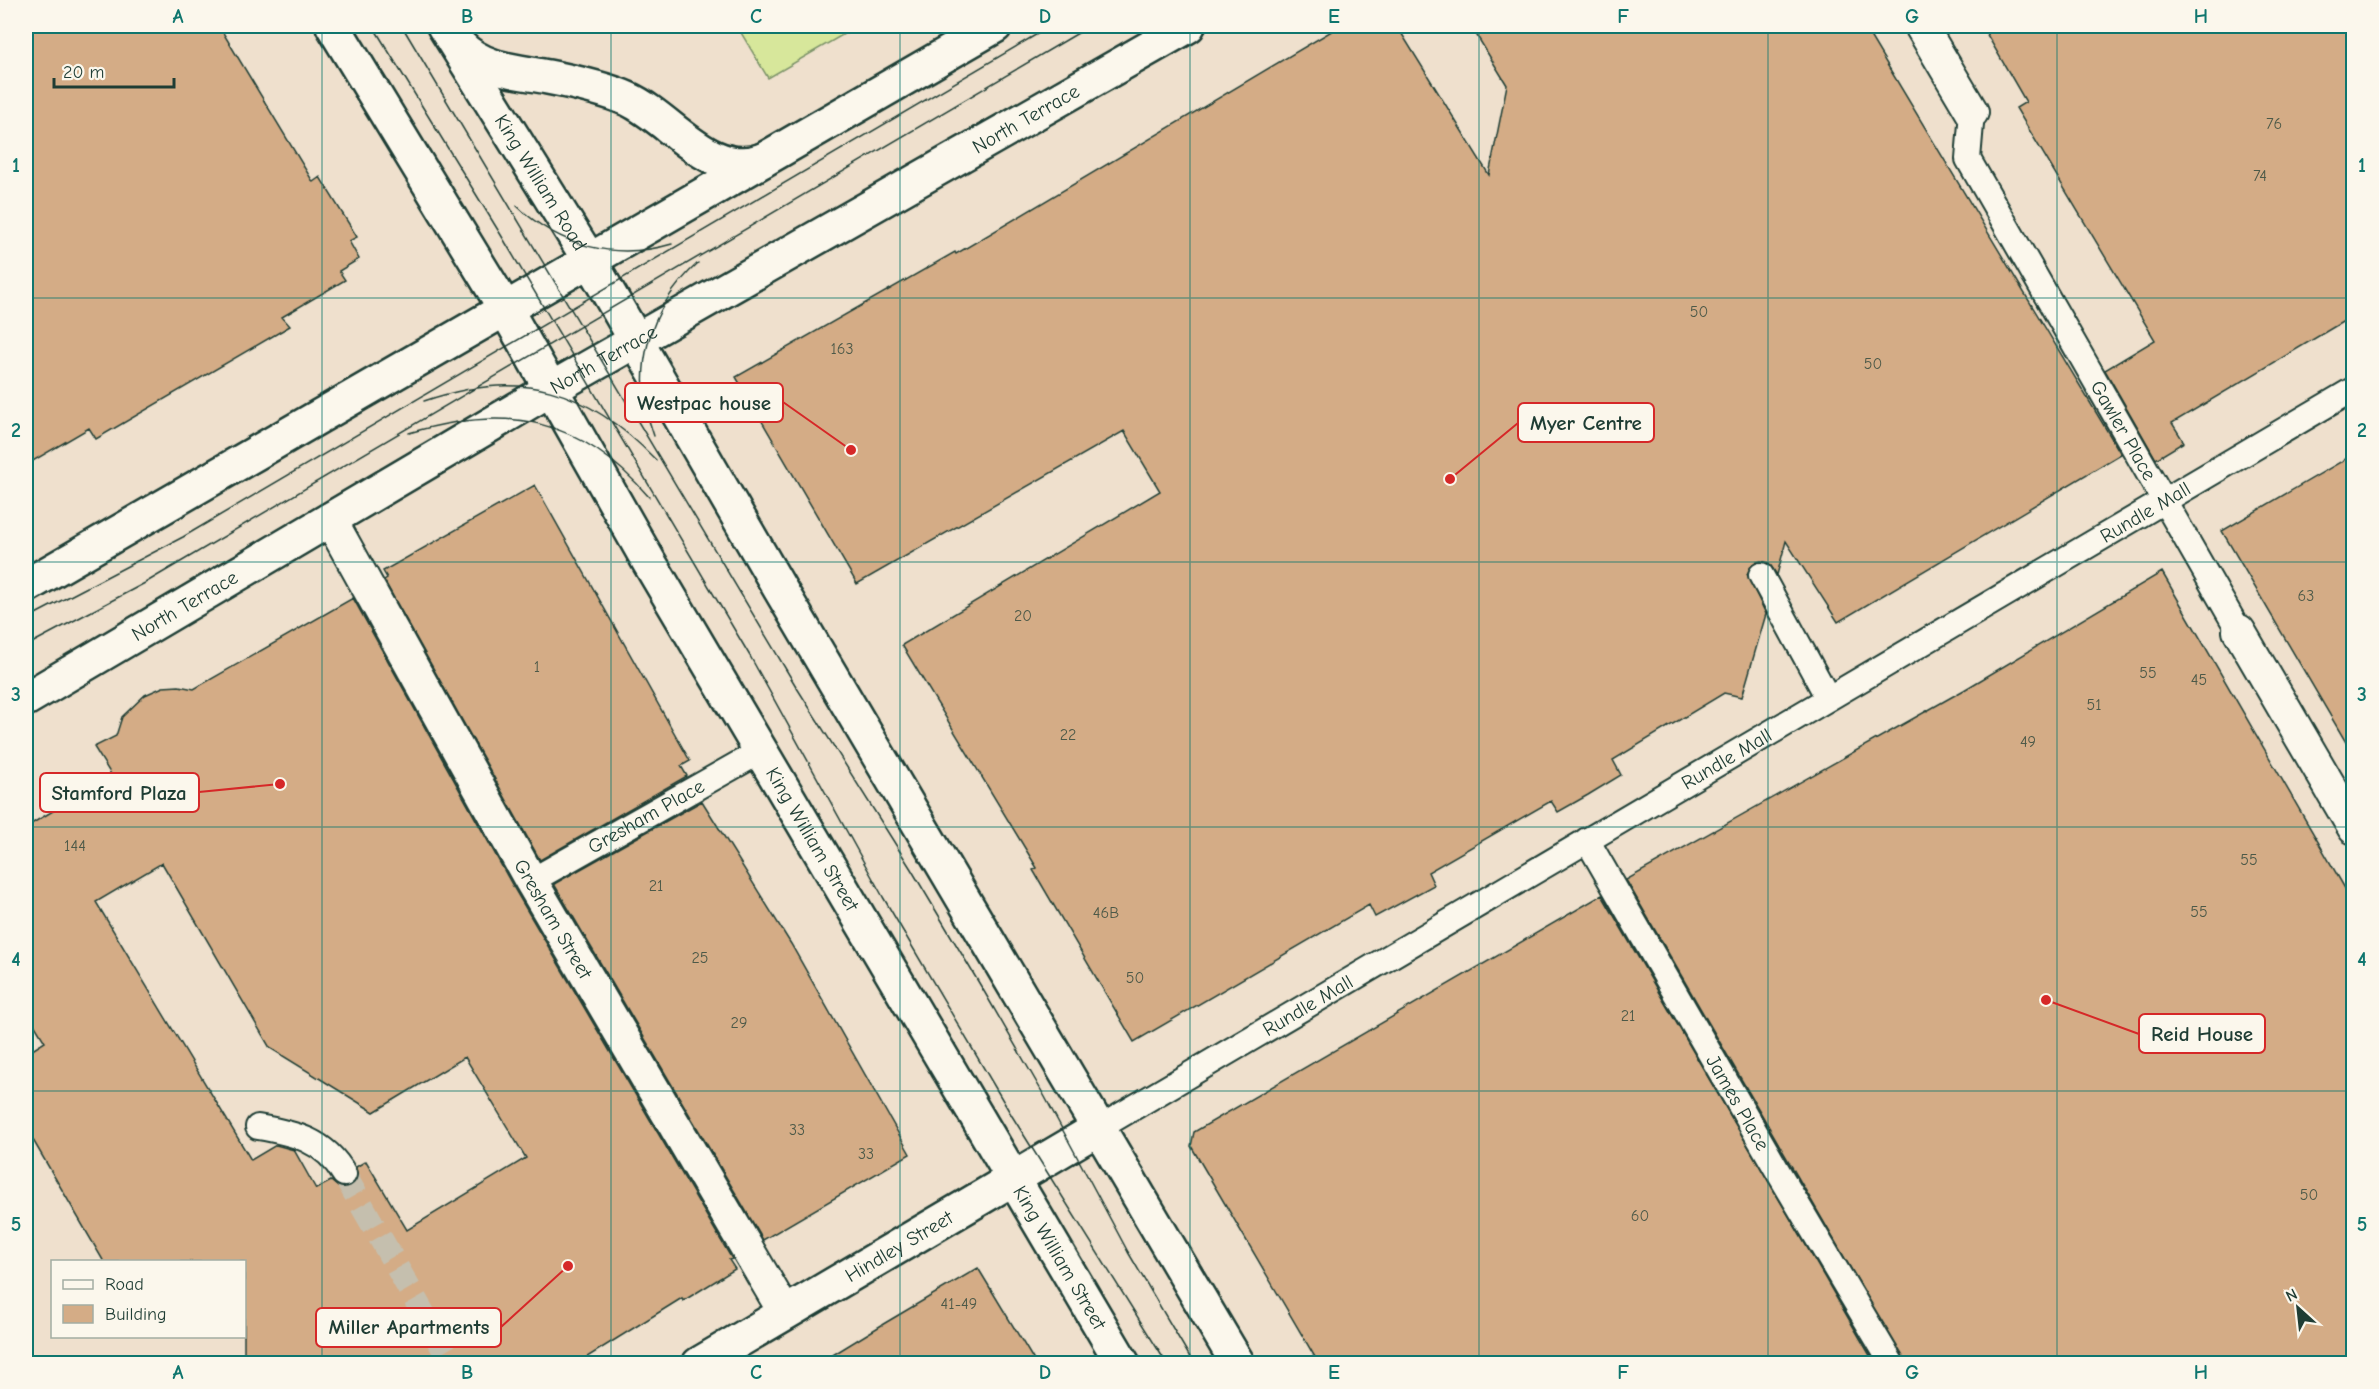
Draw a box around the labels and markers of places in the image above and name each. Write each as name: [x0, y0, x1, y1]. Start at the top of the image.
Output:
callout: Westpac house: [625, 383, 783, 422]
callout: Myer Centre: [1518, 403, 1654, 442]
callout: Stamford Plaza: [40, 773, 199, 812]
callout: Reid House: [2139, 1014, 2265, 1053]
callout: Miller Apartments: [316, 1308, 501, 1347]

